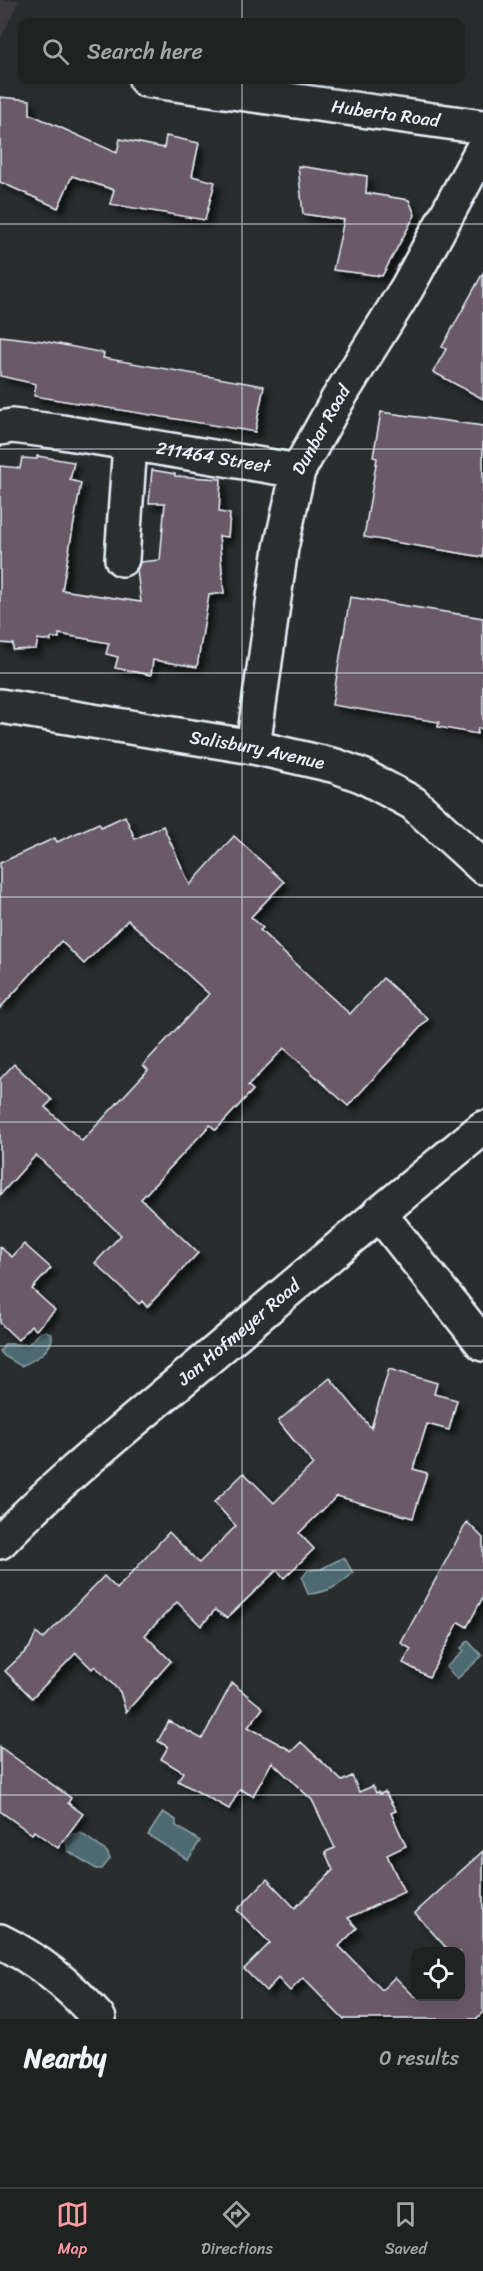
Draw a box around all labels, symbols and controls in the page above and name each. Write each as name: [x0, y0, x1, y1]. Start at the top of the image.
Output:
search box: [18, 18, 465, 84]
text: Search here: [87, 32, 203, 71]
icon: search: [39, 35, 72, 68]
street label: Huberta Road: [330, 90, 443, 137]
street label: Dunbar Road: [283, 377, 360, 481]
street label: 211464 Street: [154, 432, 274, 482]
street label: Salisbury Avenue: [187, 721, 328, 779]
street label: Jan Hofmeyer Road: [169, 1269, 309, 1395]
map controls: [411, 1947, 465, 2001]
button: locate: [411, 1947, 465, 2001]
text: Nearby: [24, 2035, 106, 2081]
text: 0 results: [379, 2041, 459, 2076]
tab: Map: [56, 2198, 89, 2263]
tab: Directions: [201, 2198, 273, 2263]
tab: Saved: [385, 2198, 427, 2263]

